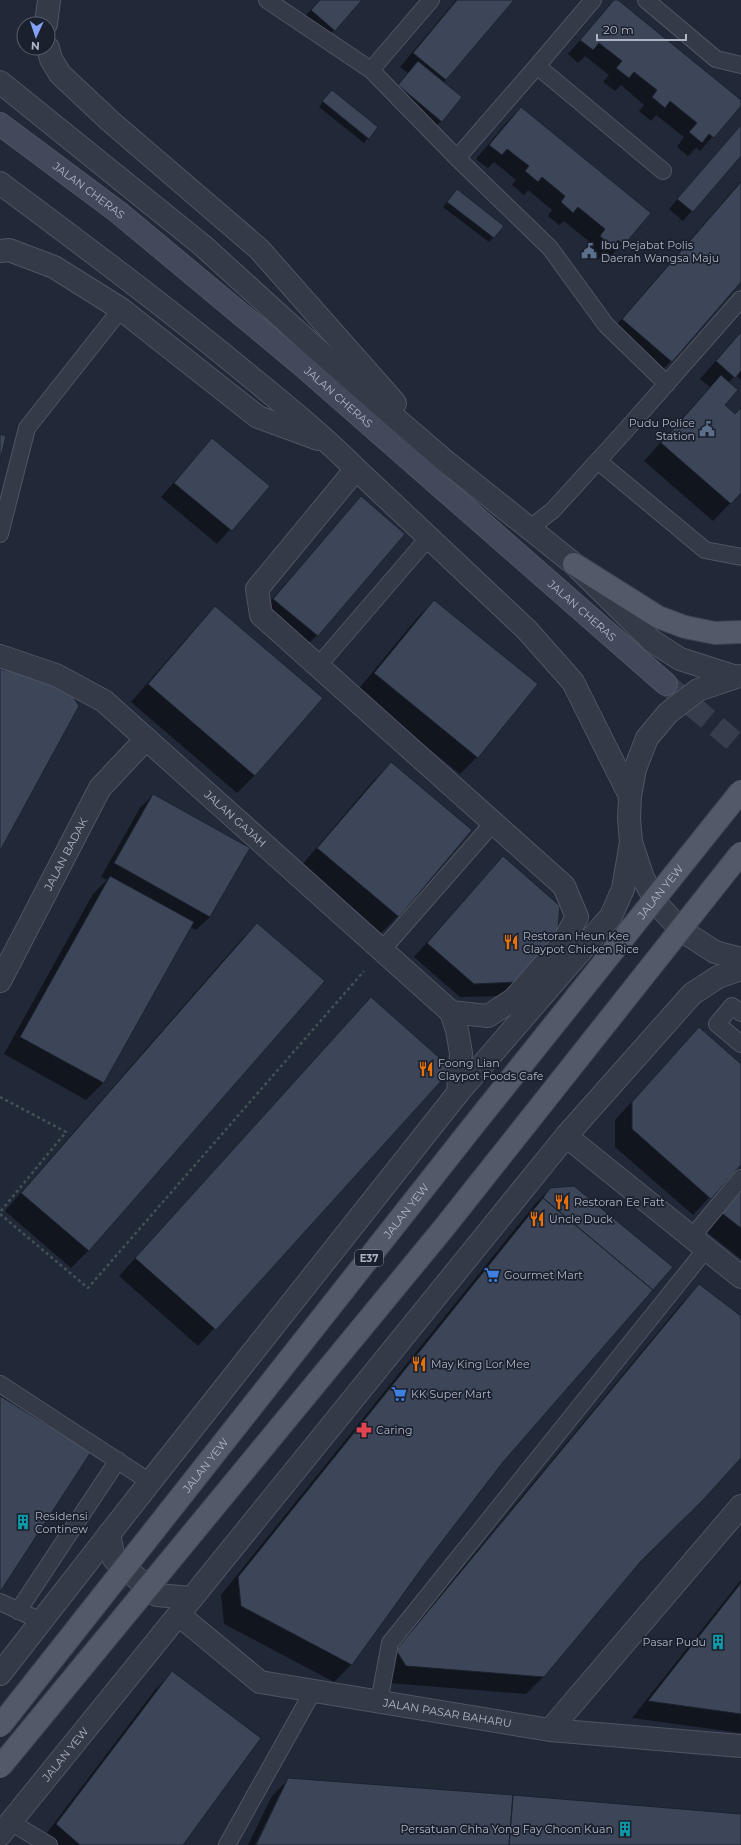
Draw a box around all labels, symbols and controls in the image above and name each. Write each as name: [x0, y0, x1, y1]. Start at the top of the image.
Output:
north arrow: [16, 16, 56, 56]
scale bar: [597, 16, 686, 42]
text: 20 m: [603, 22, 634, 37]
text: N: [31, 39, 40, 53]
street label: JALAN CHERAS: [49, 158, 128, 222]
place label: Ibu Pejabat Polis Daerah Wangsa Maju: [601, 238, 719, 265]
public building icon: Ibu Pejabat Polis Daerah Wangsa Maju: [580, 242, 598, 260]
street label: JALAN CHERAS: [301, 363, 376, 431]
place label: Pudu Police Station: [629, 416, 695, 443]
public building icon: Pudu Police Station: [698, 420, 716, 438]
street label: JALAN CHERAS: [544, 576, 619, 644]
street label: JALAN GAJAH: [201, 787, 269, 850]
street label: JALAN BADAK: [41, 815, 91, 894]
street label: JALAN YEW: [634, 862, 686, 923]
place label: Restoran Heun Kee Claypot Chicken Rice: [523, 929, 639, 956]
restaurant icon: Restoran Heun Kee Claypot Chicken Rice: [502, 933, 520, 951]
place label: Foong Lian Claypot Foods Cafe: [438, 1056, 544, 1083]
restaurant icon: Foong Lian Claypot Foods Cafe: [417, 1060, 435, 1078]
street label: JALAN YEW: [380, 1181, 432, 1242]
restaurant icon: Restoran Ee Fatt: [553, 1193, 571, 1211]
place label: Restoran Ee Fatt: [574, 1195, 665, 1209]
restaurant icon: Uncle Duck: [528, 1210, 546, 1228]
place label: Uncle Duck: [549, 1212, 613, 1226]
road number: E37: [355, 1250, 383, 1266]
supermarket icon: Gourmet Mart: [483, 1266, 501, 1284]
place label: Gourmet Mart: [504, 1268, 583, 1282]
restaurant icon: May King Lor Mee: [410, 1355, 428, 1373]
place label: May King Lor Mee: [431, 1357, 530, 1371]
supermarket icon: KK Super Mart: [390, 1385, 408, 1403]
place label: KK Super Mart: [411, 1387, 492, 1401]
pharmacy icon: Caring: [355, 1421, 373, 1439]
place label: Caring: [376, 1423, 412, 1437]
street label: JALAN YEW: [179, 1435, 231, 1496]
place label: Residensi Continew: [35, 1509, 88, 1536]
building icon: Residensi Continew: [14, 1513, 32, 1531]
building icon: Pasar Pudu: [709, 1633, 727, 1651]
place label: Pasar Pudu: [642, 1635, 706, 1649]
street label: JALAN PASAR BAHARU: [381, 1695, 513, 1731]
street label: JALAN YEW: [39, 1724, 92, 1785]
building icon: Persatuan Chha Yong Fay Choon Kuan: [616, 1820, 634, 1838]
place label: Persatuan Chha Yong Fay Choon Kuan: [400, 1822, 613, 1836]

